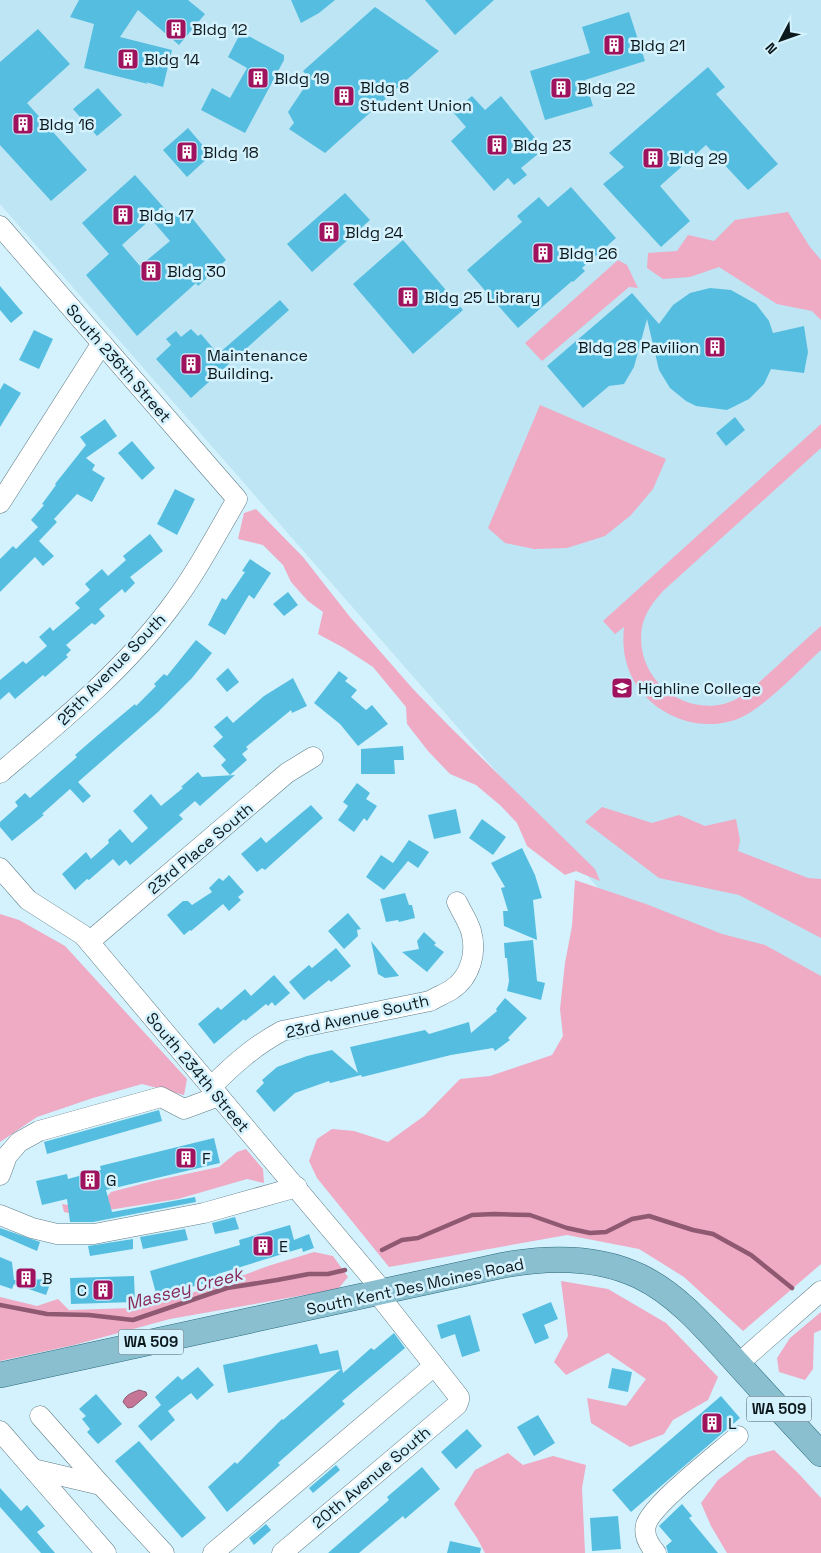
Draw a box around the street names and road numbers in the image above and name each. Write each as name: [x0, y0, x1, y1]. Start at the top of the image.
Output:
street label: South 236th Street: [61, 300, 176, 427]
street label: 25th Avenue South: [53, 609, 170, 730]
street label: 23rd Place South: [143, 798, 258, 899]
street label: 23rd Avenue South: [283, 990, 431, 1043]
street label: South 234th Street: [141, 1008, 254, 1137]
street label: South Kent Des Moines Road: [304, 1253, 526, 1320]
road number: WA 509: [118, 1330, 184, 1354]
road number: WA 509: [746, 1396, 812, 1422]
street label: 20th Avenue South: [308, 1422, 435, 1533]

